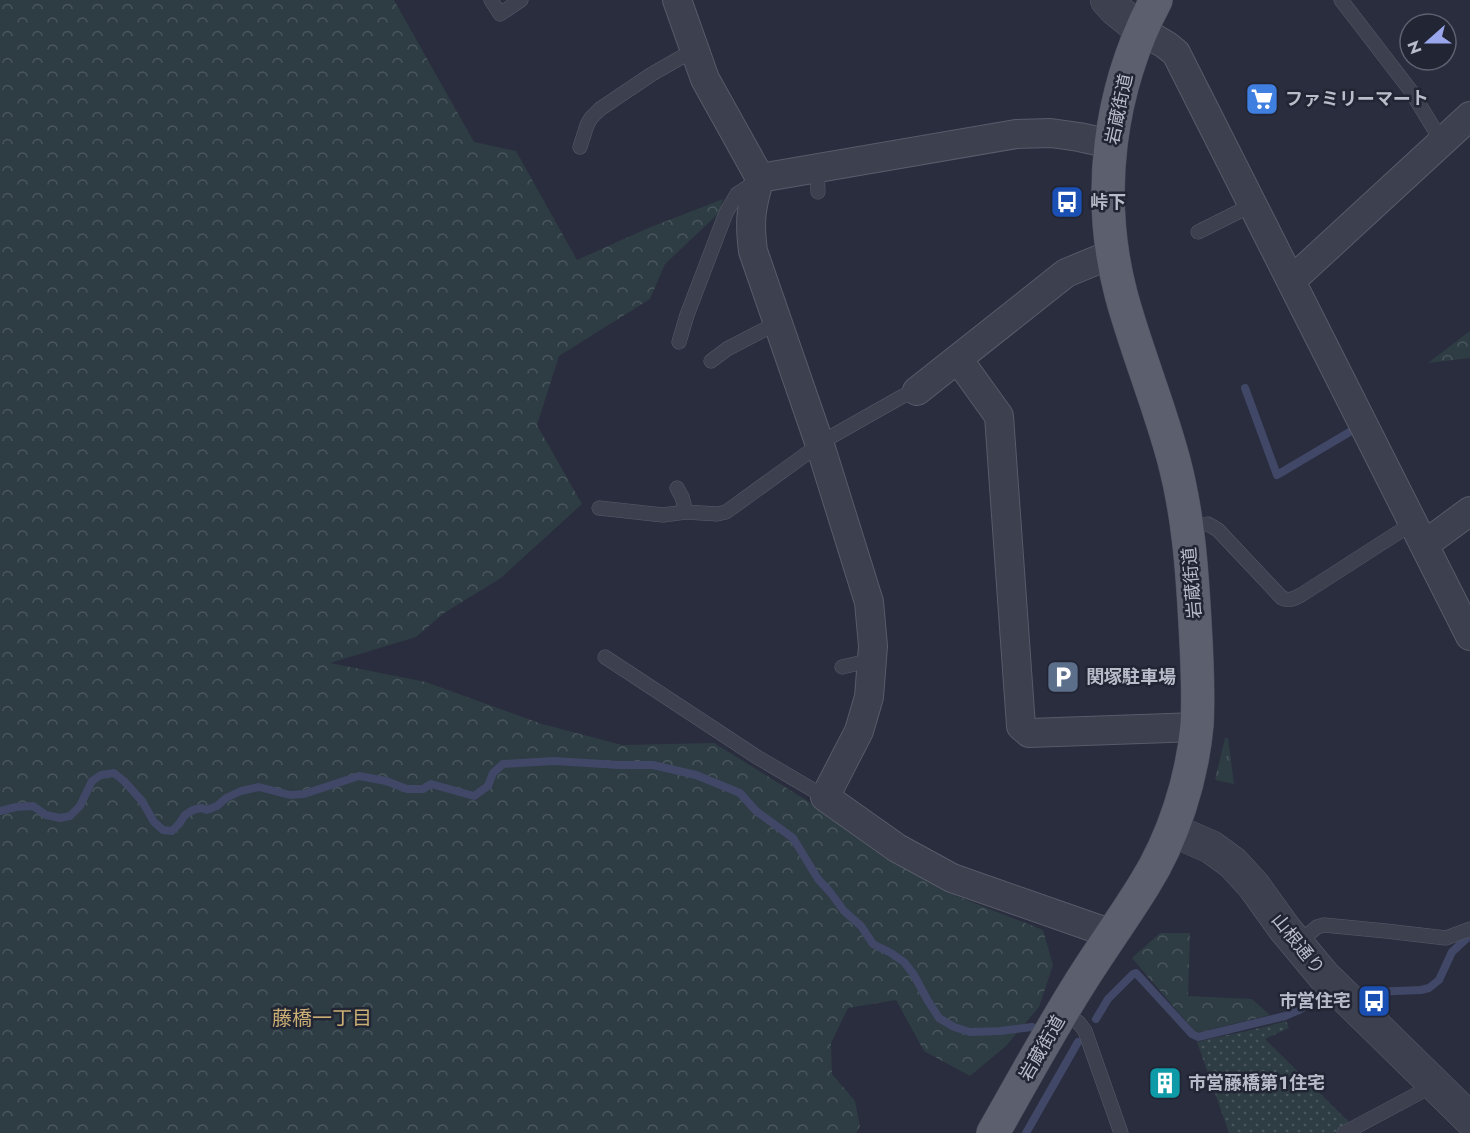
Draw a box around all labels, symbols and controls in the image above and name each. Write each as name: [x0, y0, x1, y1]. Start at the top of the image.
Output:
north arrow: [1398, 12, 1458, 72]
text: N: [1401, 37, 1427, 57]
street label: 岩蔵街道: [1099, 71, 1139, 147]
supermarket icon: ファミリーマート: [1244, 81, 1280, 117]
place label: ファミリーマート: [1285, 86, 1429, 112]
bus stop icon: 峠下: [1049, 184, 1085, 220]
place label: 峠下: [1090, 189, 1126, 215]
street label: 岩蔵街道: [1176, 546, 1208, 620]
parking icon: 関塚駐車場: [1045, 659, 1081, 695]
place label: 関塚駐車場: [1086, 664, 1176, 690]
street label: 山根通り: [1265, 908, 1331, 980]
bus stop icon: 市営住宅: [1356, 983, 1392, 1019]
place label: 市営住宅: [1279, 988, 1351, 1014]
district label: 藤橋一丁目: [272, 1004, 372, 1033]
street label: 岩蔵街道: [1013, 1010, 1071, 1086]
building icon: 市営藤橋第１住宅: [1147, 1065, 1183, 1101]
place label: 市営藤橋第１住宅: [1188, 1070, 1325, 1096]

